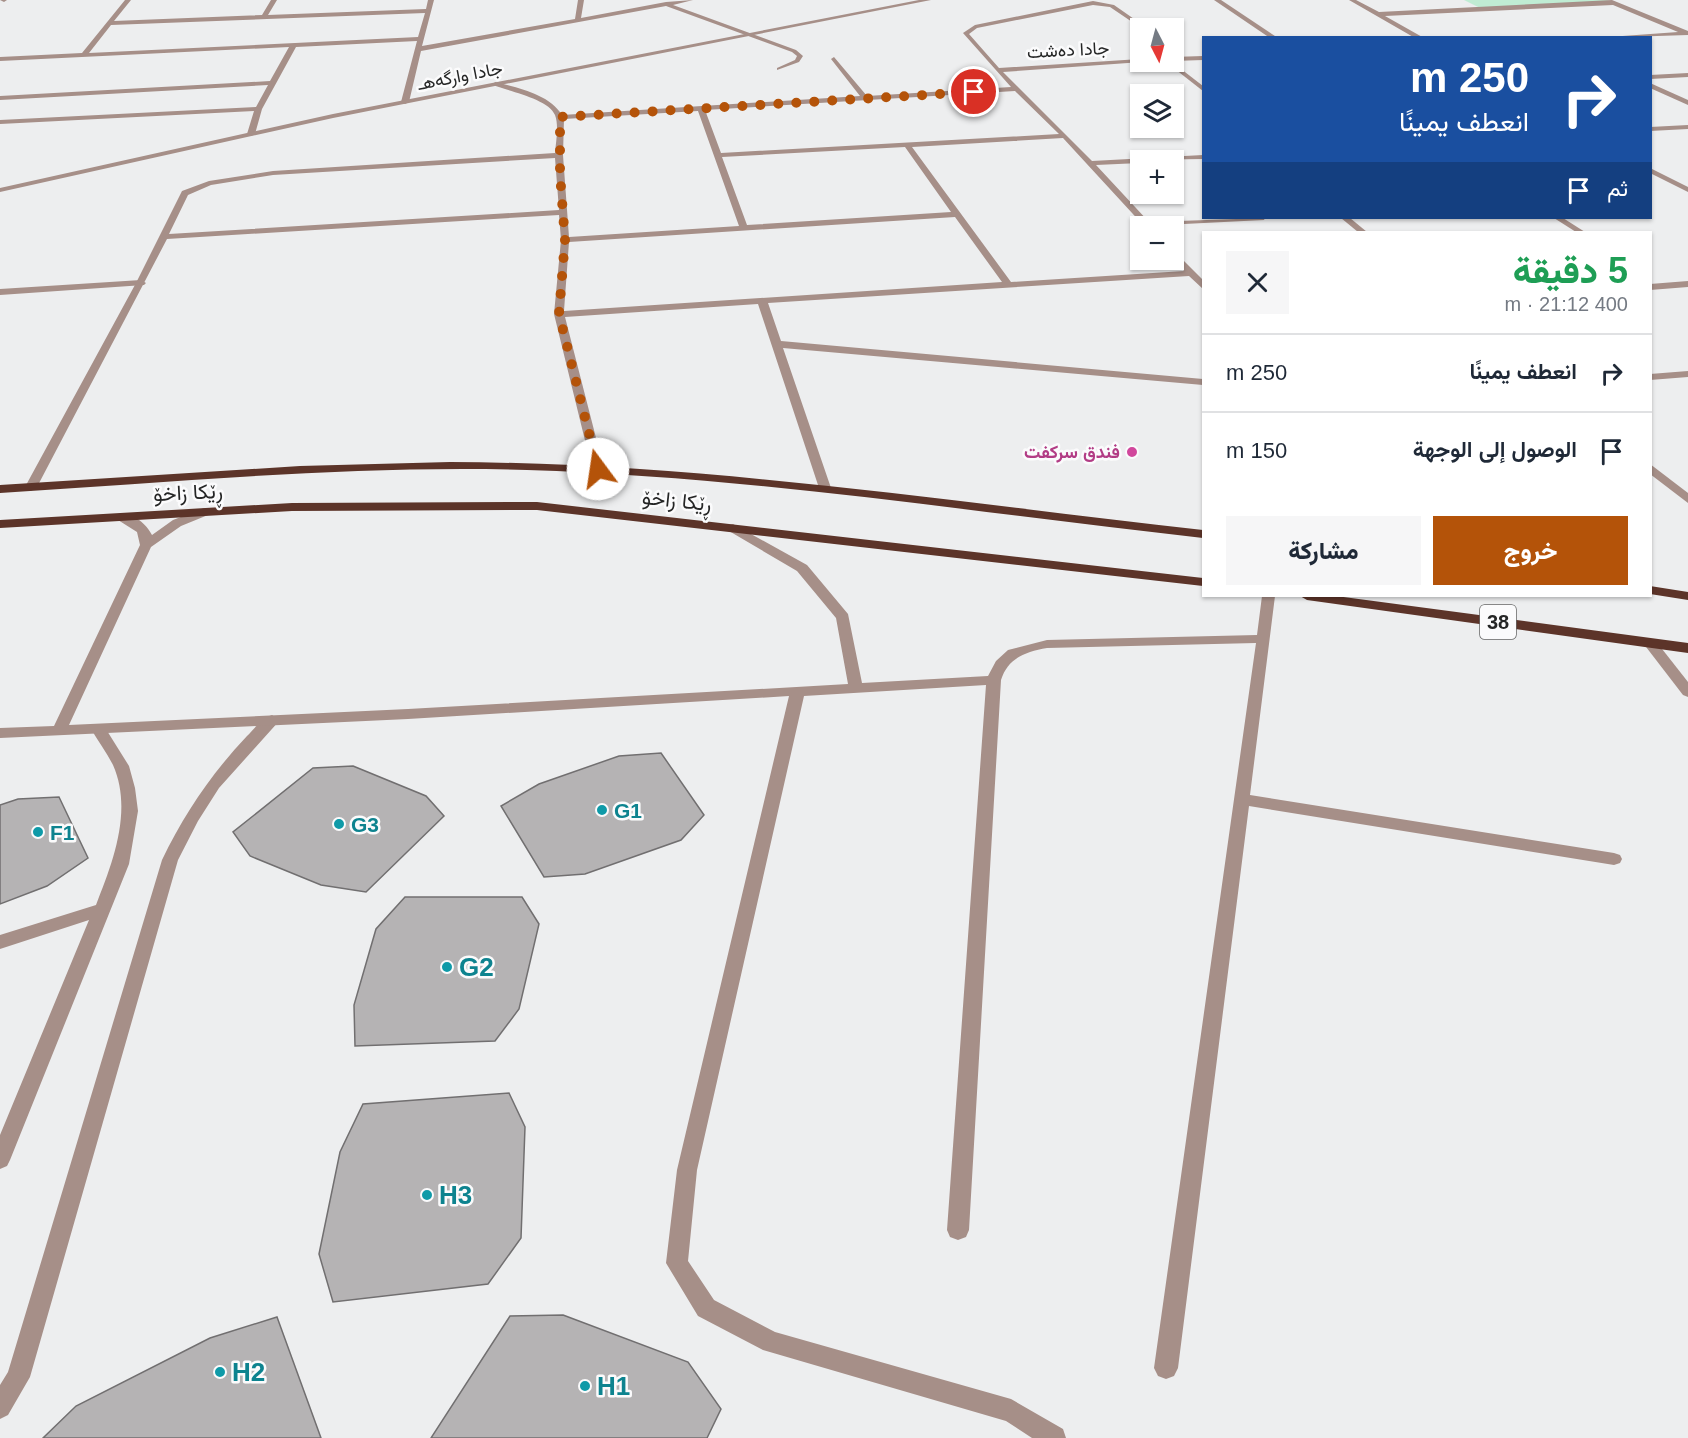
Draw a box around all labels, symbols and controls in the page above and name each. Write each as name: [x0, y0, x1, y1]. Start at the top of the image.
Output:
north arrow: [1130, 18, 1184, 72]
map controls: [1130, 18, 1184, 270]
street label: جادا دەشت: [1026, 38, 1110, 62]
text: 250 m: [1410, 54, 1529, 101]
street label: جادا وارگه‌هـ: [415, 58, 504, 95]
icon: right: [1550, 60, 1628, 138]
pin: [948, 66, 999, 117]
icon: arrive: [957, 75, 990, 108]
button: layers: [1130, 84, 1184, 138]
text: انعطف يمينًا: [1399, 107, 1529, 137]
button: +: [1130, 150, 1184, 204]
icon: arrive: [1562, 174, 1595, 207]
text: ثم: [1607, 176, 1628, 201]
button: −: [1130, 216, 1184, 270]
text: 5 دقيقة: [1513, 250, 1628, 291]
button: close: [1226, 251, 1289, 314]
text: 400 m · 21:12: [1505, 293, 1628, 315]
icon: right: [1595, 357, 1628, 390]
text: انعطف يمينًا: [1469, 359, 1577, 384]
text: 250 m: [1226, 360, 1287, 385]
icon: arrive: [1595, 435, 1628, 468]
position arrow: [566, 437, 630, 501]
text: الوصول إلى الوجهة: [1413, 437, 1577, 462]
text: 150 m: [1226, 438, 1287, 463]
place label: فندق سركفت: [1024, 442, 1120, 463]
marker: فندق سركفت: [1125, 445, 1139, 459]
street label: ڕێکا زاخۆ: [153, 479, 224, 511]
street label: ڕێکا زاخۆ: [640, 485, 713, 521]
button: مشاركة: [1226, 516, 1421, 585]
button: خروج: [1433, 516, 1628, 585]
road number: 38: [1480, 605, 1516, 639]
place label: G1: [614, 799, 642, 822]
marker: G1: [595, 803, 609, 817]
place label: G3: [351, 813, 379, 836]
marker: G3: [332, 817, 346, 831]
place label: F1: [50, 821, 75, 844]
marker: F1: [31, 825, 45, 839]
place label: G2: [459, 952, 494, 982]
marker: G2: [440, 960, 454, 974]
place label: H3: [439, 1180, 472, 1210]
marker: H3: [420, 1188, 434, 1202]
place label: H2: [232, 1357, 265, 1387]
marker: H2: [213, 1365, 227, 1379]
place label: H1: [597, 1371, 630, 1401]
marker: H1: [578, 1379, 592, 1393]

